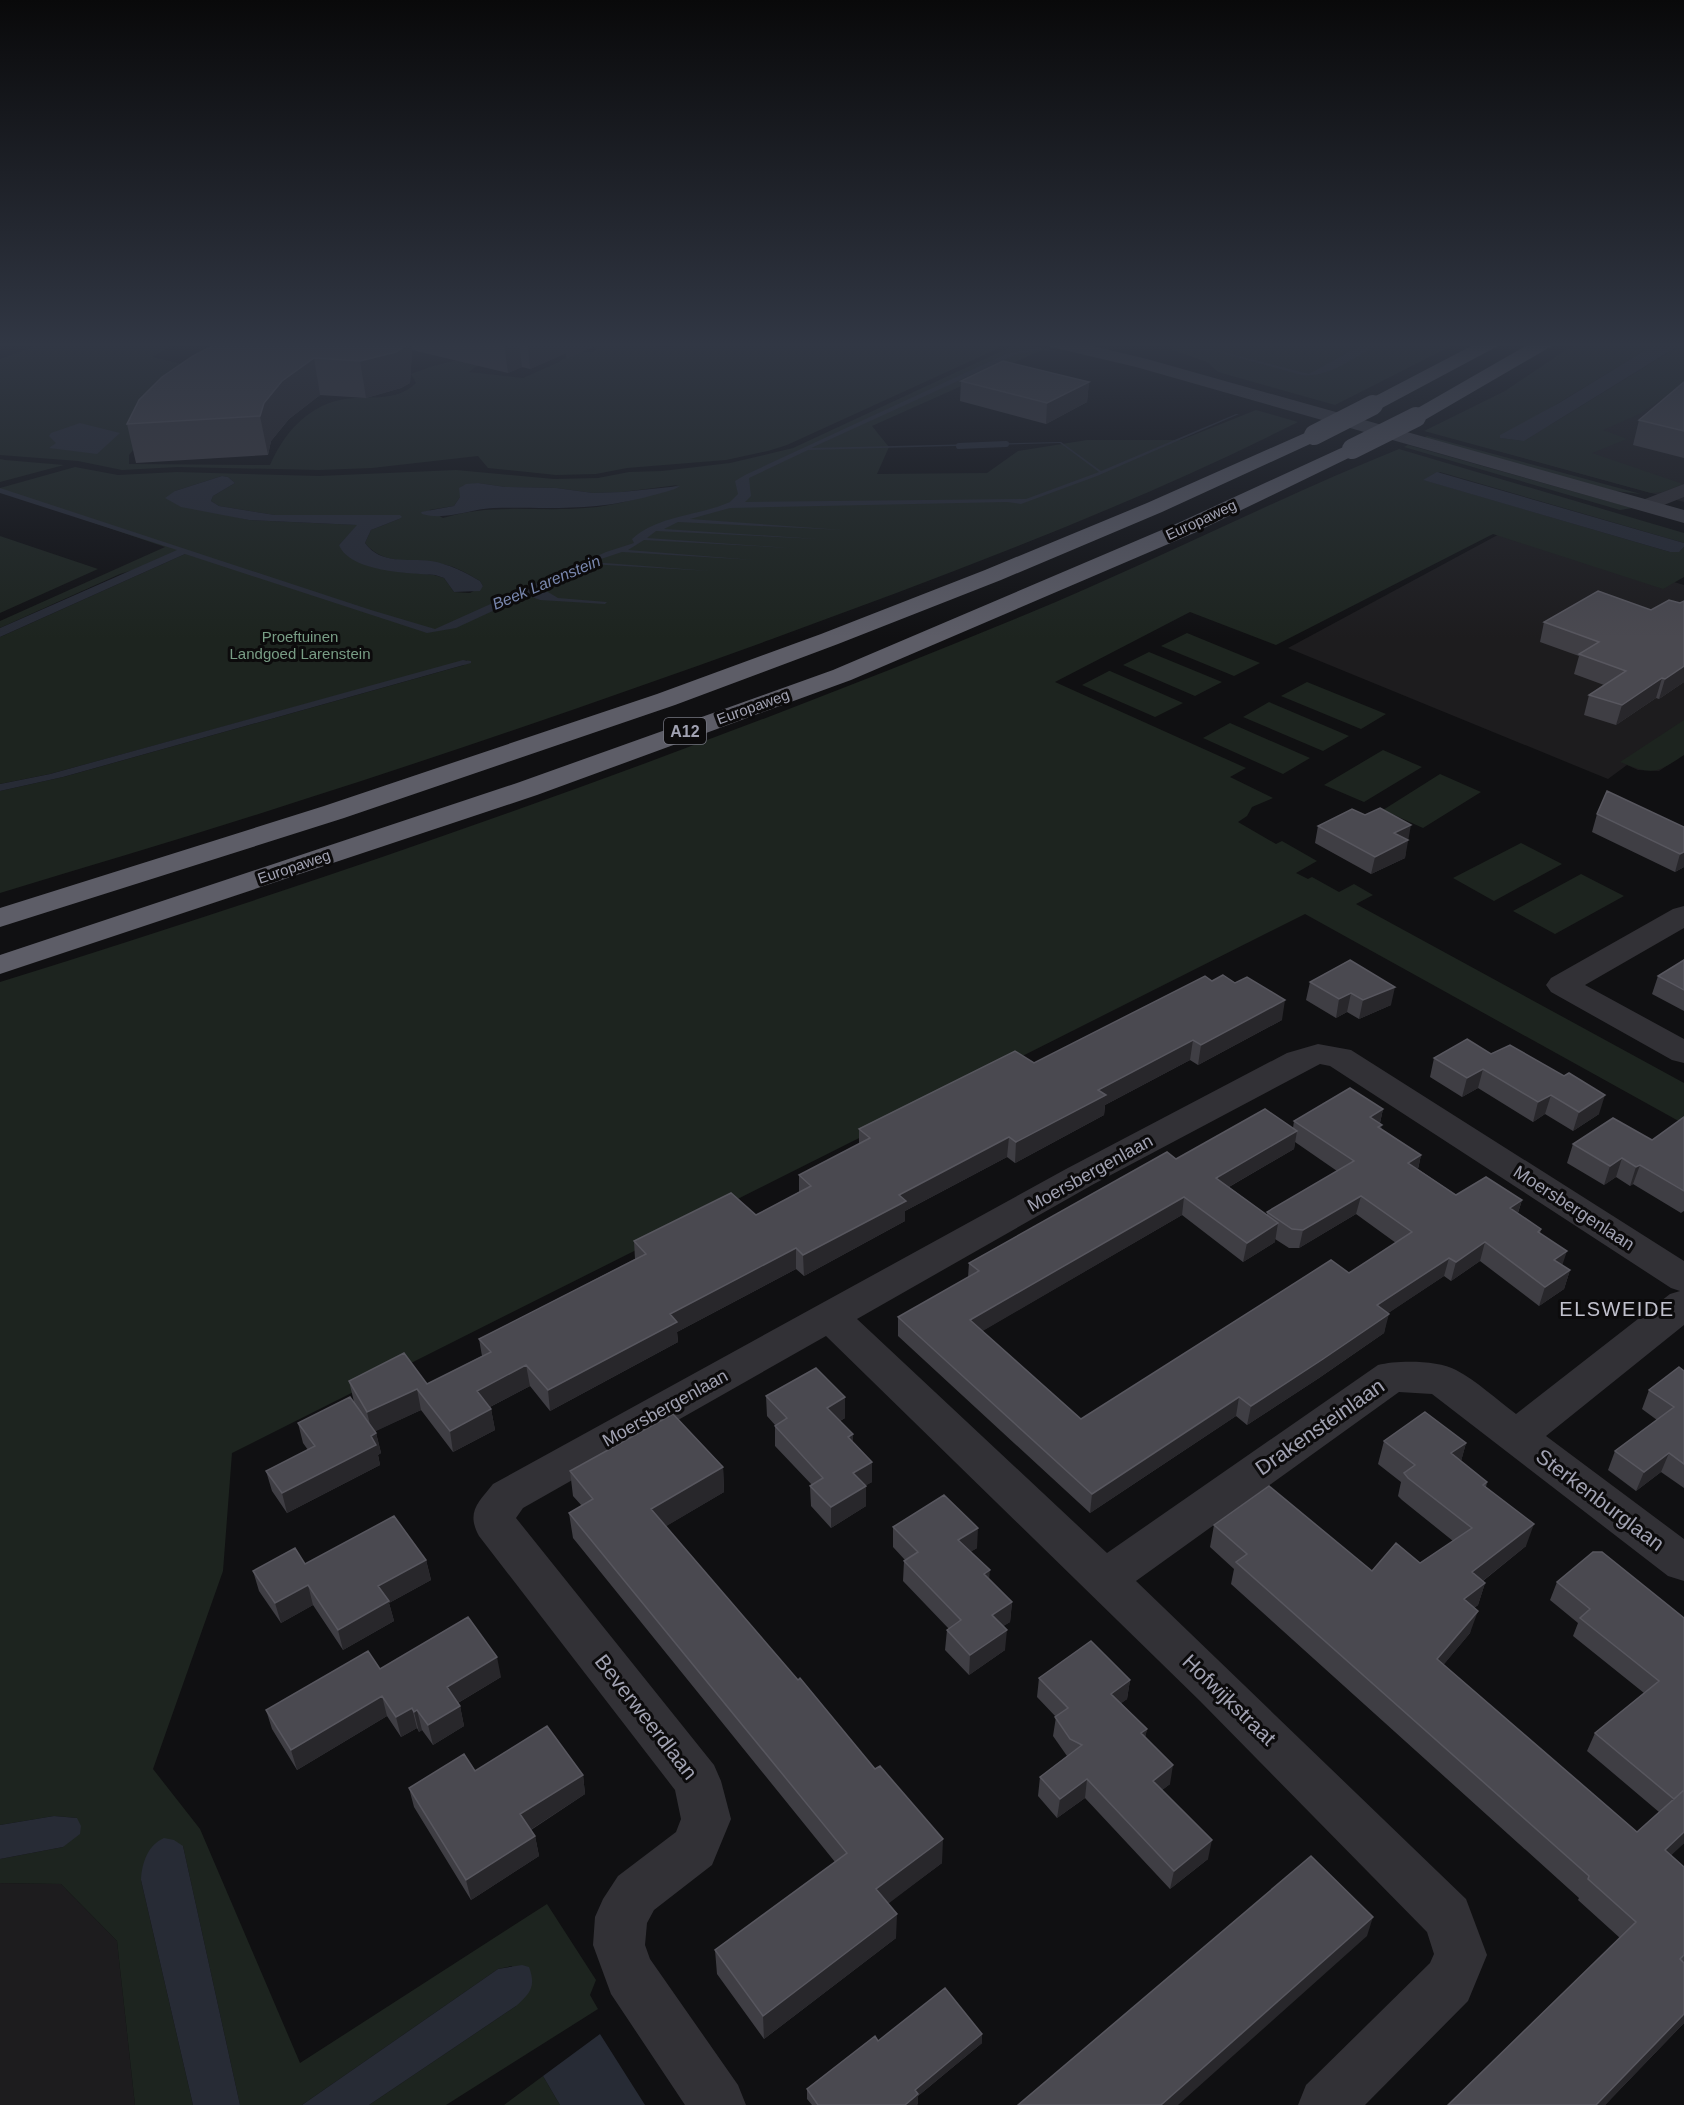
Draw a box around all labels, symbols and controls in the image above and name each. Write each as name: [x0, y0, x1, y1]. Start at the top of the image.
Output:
street label: Europaweg: [1163, 496, 1239, 543]
water label: Beek Larenstein: [490, 552, 603, 613]
park label: Proeftuinen Landgoed Larenstein: [230, 628, 370, 662]
street label: Europaweg: [714, 686, 791, 727]
road number: A12: [664, 718, 706, 744]
street label: Europaweg: [255, 846, 332, 887]
street label: Moersbergenlaan: [1024, 1130, 1156, 1216]
street label: Moersbergenlaan: [1510, 1161, 1638, 1255]
district label: ELSWEIDE: [1559, 1298, 1675, 1320]
street label: Moersbergenlaan: [599, 1365, 731, 1451]
street label: Drakensteinlaan: [1251, 1374, 1388, 1480]
street label: Sterkenburglaan: [1532, 1444, 1669, 1555]
street label: Beverweerdlaan: [591, 1650, 702, 1784]
street label: Hofwijkstraat: [1178, 1650, 1281, 1750]

